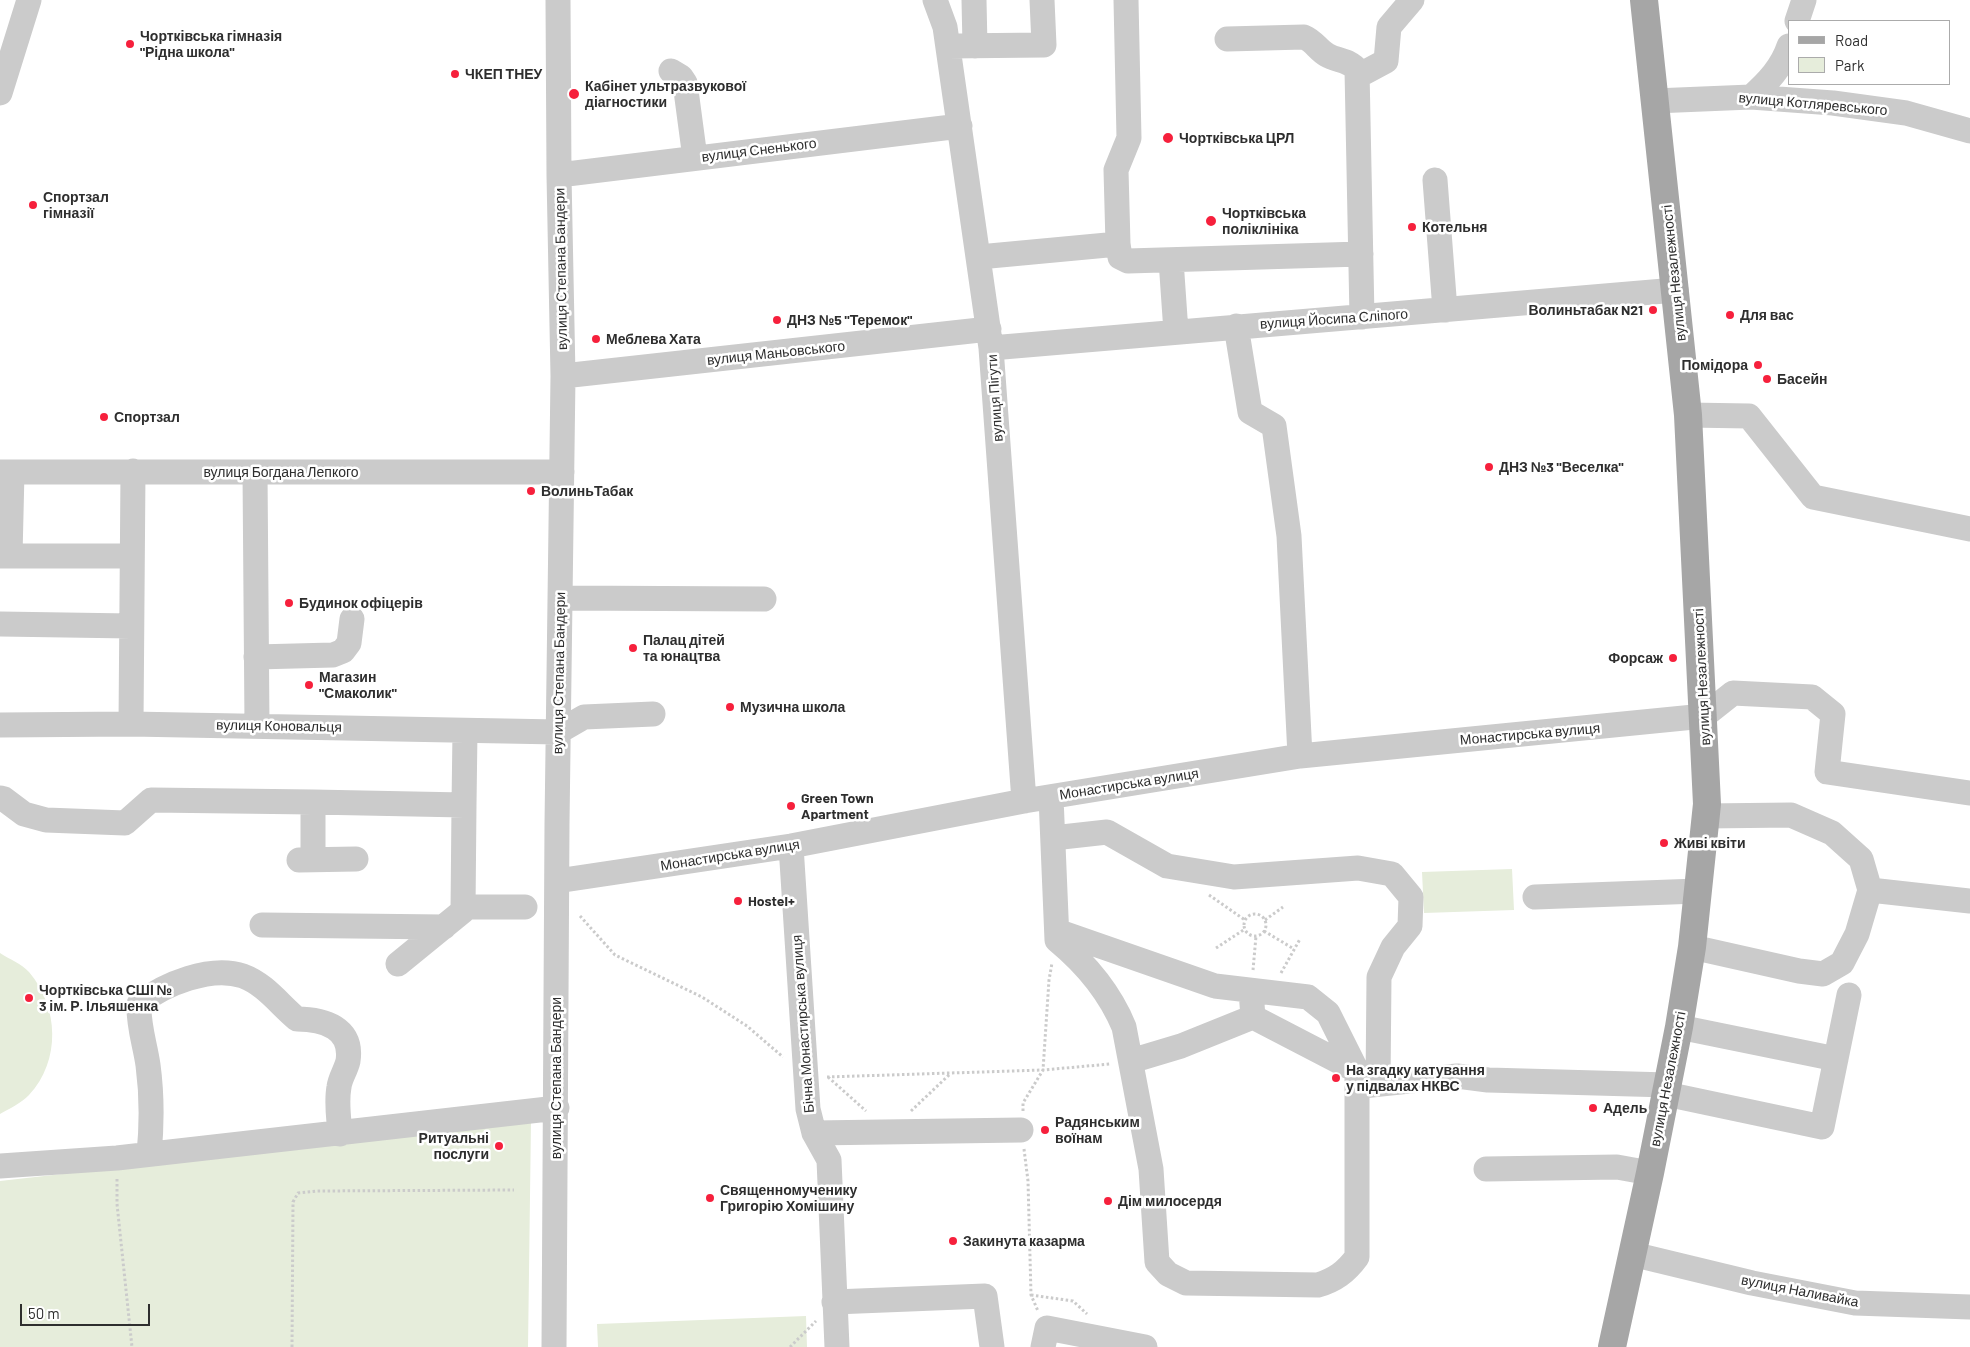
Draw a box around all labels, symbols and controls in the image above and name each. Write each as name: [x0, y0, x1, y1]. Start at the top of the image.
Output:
legend: [1788, 20, 1950, 85]
place label: Чортківська гімназія "Рідна школа": [140, 28, 282, 60]
text: Road: [1835, 31, 1868, 49]
marker: Чортківська гімназія "Рідна школа": [124, 38, 136, 50]
text: Park: [1835, 56, 1864, 74]
place label: ЧКЕП ТНЕУ: [465, 66, 542, 82]
marker: ЧКЕП ТНЕУ: [449, 68, 461, 80]
place label: Кабінет ультразвукової діагностики: [585, 78, 746, 110]
marker: Кабінет ультразвукової діагностики: [567, 87, 581, 101]
street label: вулиця Котляревського: [1738, 89, 1888, 119]
place label: Чортківська ЦРЛ: [1179, 130, 1294, 146]
marker: Чортківська ЦРЛ: [1161, 131, 1175, 145]
street label: вулиця Сненького: [701, 135, 817, 165]
street label: вулиця Степана Бандери: [551, 188, 571, 350]
place label: Спортзал гімназії: [43, 189, 109, 222]
marker: Спортзал гімназії: [27, 199, 39, 211]
street label: вулиця Незалежності: [1658, 204, 1690, 342]
place label: Чортківська поліклініка: [1222, 205, 1306, 238]
marker: Чортківська поліклініка: [1204, 214, 1218, 228]
place label: Котельня: [1422, 219, 1488, 235]
marker: Котельня: [1406, 221, 1418, 233]
place label: Волиньтабак N21: [1528, 302, 1643, 318]
marker: Волиньтабак N21: [1647, 304, 1659, 316]
street label: вулиця Йосипа Сліпого: [1259, 305, 1409, 333]
place label: Для вас: [1740, 307, 1794, 323]
marker: Для вас: [1724, 309, 1736, 321]
place label: ДНЗ №5 "Теремок": [787, 312, 912, 328]
marker: ДНЗ №5 "Теремок": [771, 314, 783, 326]
place label: Меблева Хата: [606, 331, 701, 347]
marker: Меблева Хата: [590, 333, 602, 345]
street label: вулиця Маньовського: [706, 337, 846, 369]
street label: вулиця Пігути: [984, 354, 1006, 442]
place label: Помідора: [1682, 357, 1748, 373]
marker: Помідора: [1752, 359, 1764, 371]
place label: Басейн: [1777, 371, 1827, 387]
marker: Басейн: [1761, 373, 1773, 385]
place label: Спортзал: [114, 409, 180, 425]
marker: Спортзал: [98, 411, 110, 423]
place label: ДНЗ №3 "Веселка": [1499, 459, 1624, 475]
marker: ДНЗ №3 "Веселка": [1483, 461, 1495, 473]
street label: вулиця Богдана Лепкого: [203, 464, 359, 480]
place label: ВолиньТабак: [541, 483, 633, 499]
marker: ВолиньТабак: [525, 485, 537, 497]
street label: вулиця Степана Бандери: [549, 592, 569, 754]
place label: Будинок офіцерів: [299, 595, 423, 611]
marker: Будинок офіцерів: [283, 597, 295, 609]
street label: вулиця Незалежності: [1690, 608, 1714, 746]
place label: Палац дітей та юнацтва: [643, 632, 725, 664]
marker: Палац дітей та юнацтва: [627, 642, 639, 654]
place label: Форсаж: [1608, 650, 1663, 666]
marker: Форсаж: [1667, 652, 1679, 664]
place label: Магазин "Смаколик": [319, 669, 397, 702]
marker: Магазин "Смаколик": [303, 679, 315, 691]
place label: Музична школа: [740, 699, 845, 715]
marker: Музична школа: [724, 701, 736, 713]
street label: вулиця Коновальця: [216, 717, 342, 735]
street label: Монастирська вулиця: [1459, 719, 1601, 749]
street label: Монастирська вулиця: [1058, 765, 1200, 803]
place label: Green Town Apartment: [801, 790, 874, 822]
marker: Green Town Apartment: [785, 800, 797, 812]
place label: Живі квіти: [1674, 835, 1746, 851]
street label: Монастирська вулиця: [659, 836, 801, 874]
marker: Живі квіти: [1658, 837, 1670, 849]
place label: Hostel+: [748, 893, 795, 909]
marker: Hostel+: [732, 895, 744, 907]
street label: Бічна Монастирська вулиця: [788, 934, 818, 1114]
place label: Чортківська СШІ № 3 ім. Р. Ільяшенка: [39, 982, 172, 1014]
marker: Чортківська СШІ № 3 ім. Р. Ільяшенка: [23, 992, 35, 1004]
street label: вулиця Степана Бандери: [548, 997, 564, 1159]
street label: вулиця Незалежності: [1647, 1010, 1689, 1148]
place label: На згадку катування у підвалах НКВС: [1346, 1062, 1485, 1094]
marker: На згадку катування у підвалах НКВС: [1330, 1072, 1342, 1084]
place label: Адель: [1603, 1100, 1647, 1116]
marker: Адель: [1587, 1102, 1599, 1114]
place label: Радянським воїнам: [1055, 1114, 1140, 1146]
marker: Радянським воїнам: [1039, 1124, 1051, 1136]
place label: Ритуальні послуги: [419, 1130, 489, 1162]
marker: Ритуальні послуги: [493, 1140, 505, 1152]
place label: Священномученику Григорію Хомішину: [720, 1182, 857, 1214]
marker: Священномученику Григорію Хомішину: [704, 1192, 716, 1204]
place label: Дім милосердя: [1118, 1193, 1222, 1209]
marker: Дім милосердя: [1102, 1195, 1114, 1207]
place label: Закинута казарма: [963, 1233, 1085, 1249]
marker: Закинута казарма: [947, 1235, 959, 1247]
street label: вулиця Наливайка: [1740, 1271, 1860, 1311]
scale bar: [22, 1294, 152, 1326]
text: 50 m: [28, 1304, 60, 1322]

